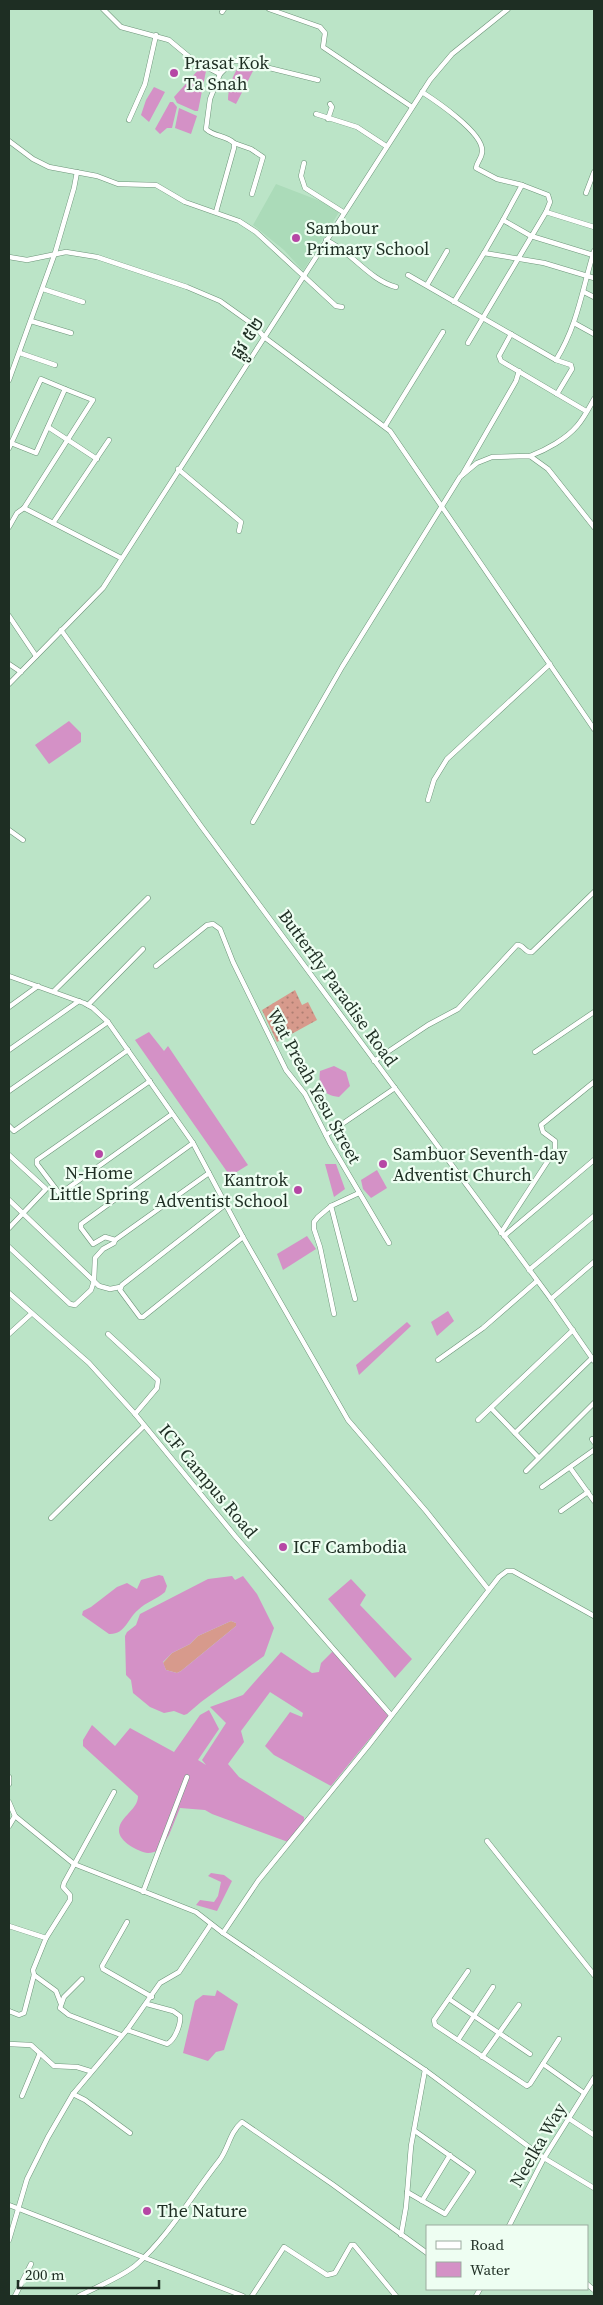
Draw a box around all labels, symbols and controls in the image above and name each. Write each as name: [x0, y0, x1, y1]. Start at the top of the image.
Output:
place label: Prasat Kok Ta Snah: [184, 50, 269, 96]
marker: Prasat Kok Ta Snah: [168, 67, 180, 79]
place label: Sambour Primary School: [306, 215, 429, 261]
marker: Sambour Primary School: [290, 232, 302, 244]
street label: ផ្លូវ ៥២: [223, 311, 273, 366]
street label: Butterfly Paradise Road: [273, 904, 404, 1071]
street label: Wat Preah Yesu Street: [261, 1004, 368, 1168]
place label: Sambuor Seventh-day Adventist Church: [393, 1141, 568, 1187]
marker: N-Home Little Spring: [93, 1148, 105, 1160]
marker: Sambuor Seventh-day Adventist Church: [377, 1158, 389, 1170]
place label: N-Home Little Spring: [49, 1160, 149, 1206]
place label: Kantrok Adventist School: [155, 1167, 288, 1213]
marker: Kantrok Adventist School: [292, 1184, 304, 1196]
street label: ICF Campus Road: [153, 1418, 264, 1543]
place label: ICF Cambodia: [293, 1534, 408, 1559]
marker: ICF Cambodia: [277, 1541, 289, 1553]
street label: Neelka Way: [503, 2097, 572, 2191]
place label: The Nature: [157, 2198, 247, 2223]
marker: The Nature: [141, 2205, 153, 2217]
legend: [426, 2225, 588, 2290]
text: Road: [470, 2234, 504, 2255]
scale bar: [18, 2258, 159, 2290]
text: Water: [470, 2259, 511, 2280]
text: 200 m: [25, 2264, 65, 2285]

